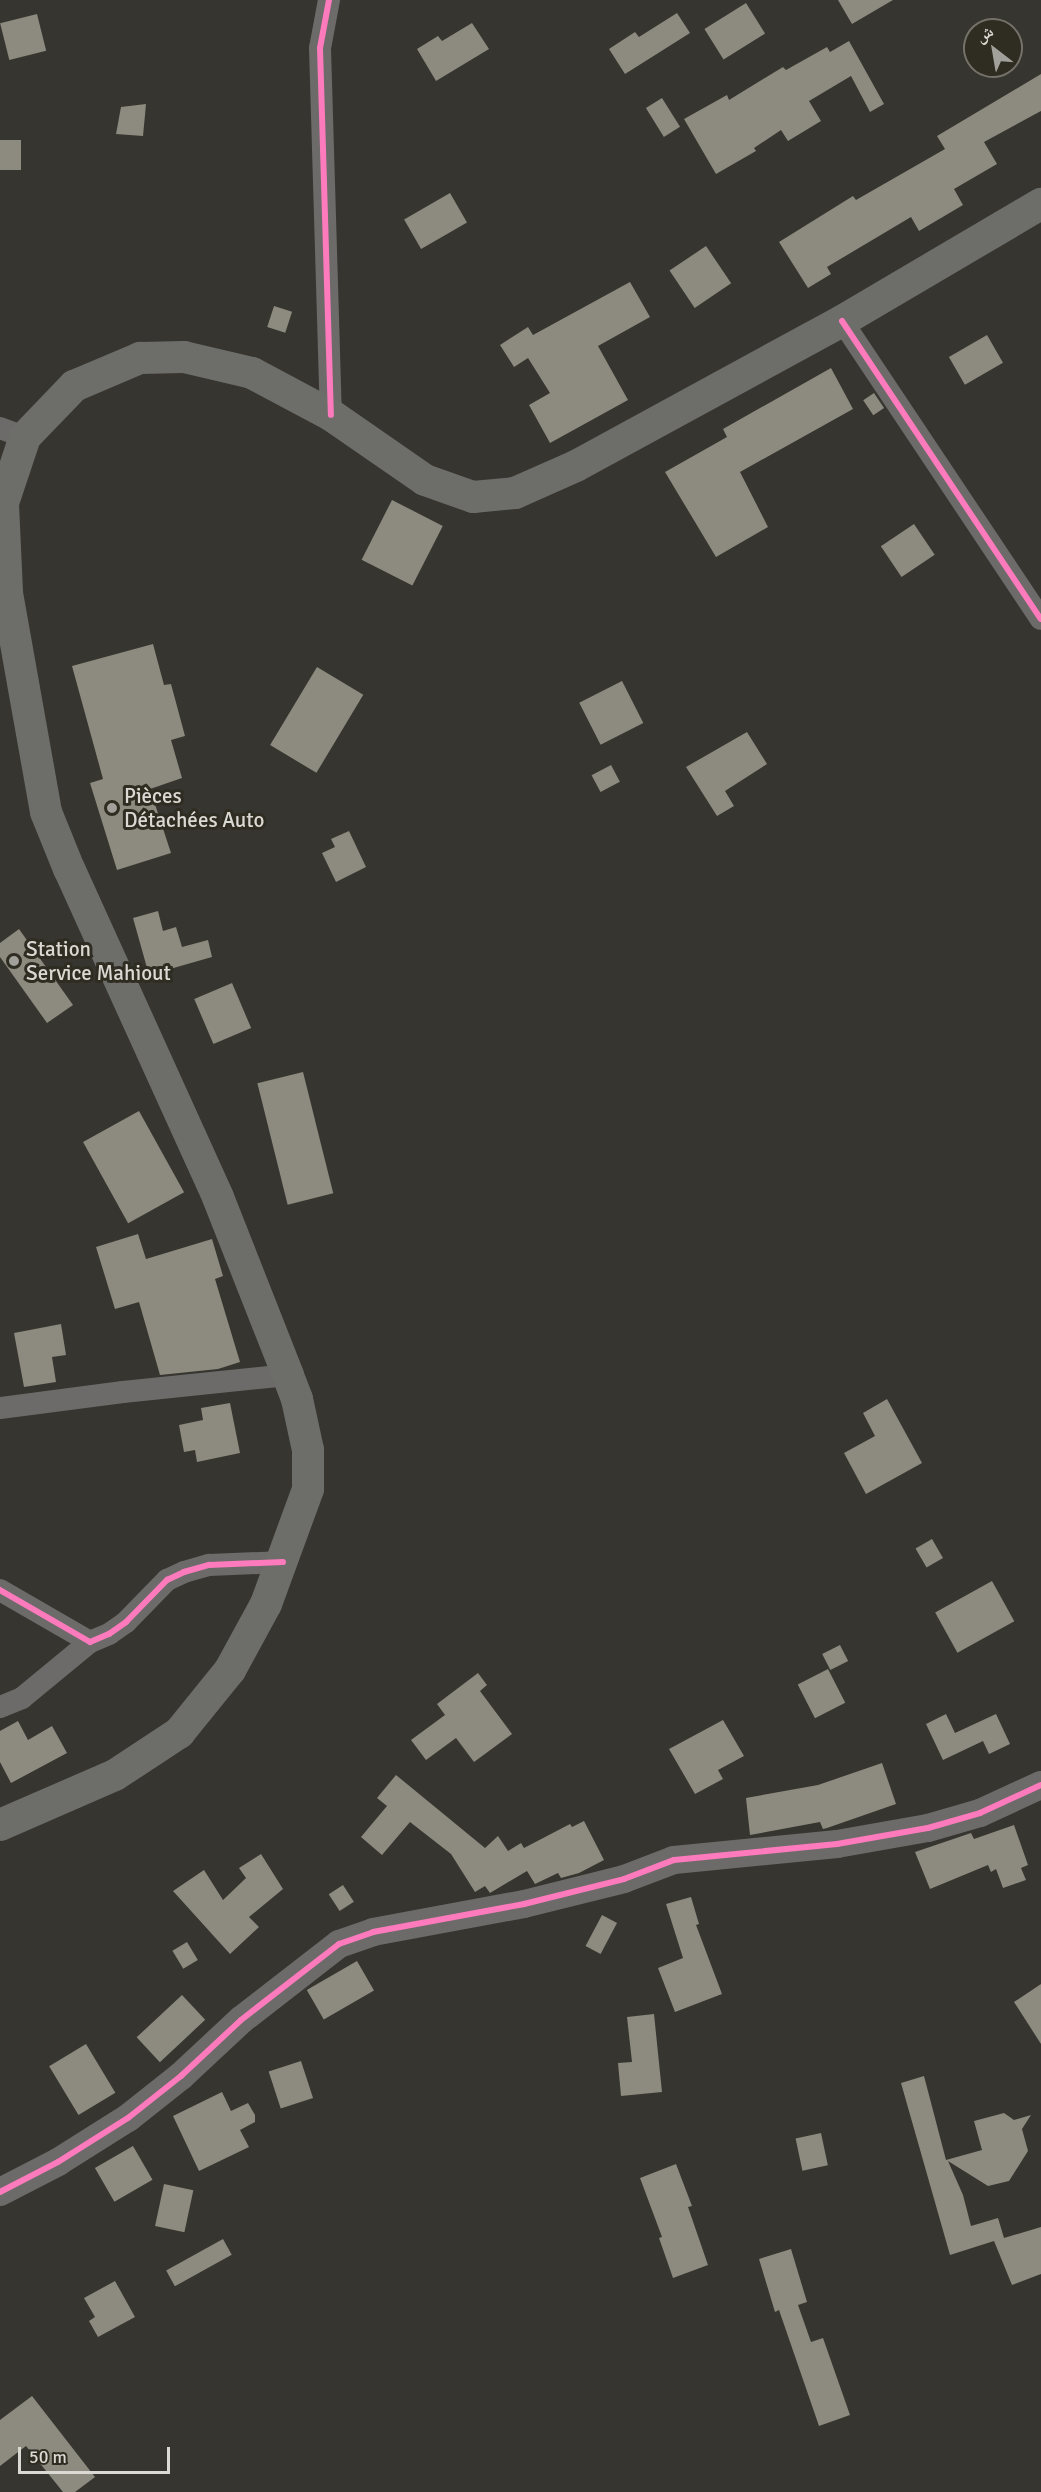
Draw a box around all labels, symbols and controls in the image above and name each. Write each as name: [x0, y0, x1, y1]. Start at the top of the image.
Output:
north arrow: [963, 18, 1023, 78]
text: ش: [972, 21, 997, 47]
place label: Pièces Détachées Auto: [124, 783, 264, 833]
marker: Pièces Détachées Auto: [105, 801, 119, 815]
place label: Station Service Mahiout: [26, 936, 171, 986]
marker: Station Service Mahiout: [7, 954, 21, 968]
scale bar: [21, 2435, 172, 2473]
text: 50 m: [29, 2446, 67, 2468]

